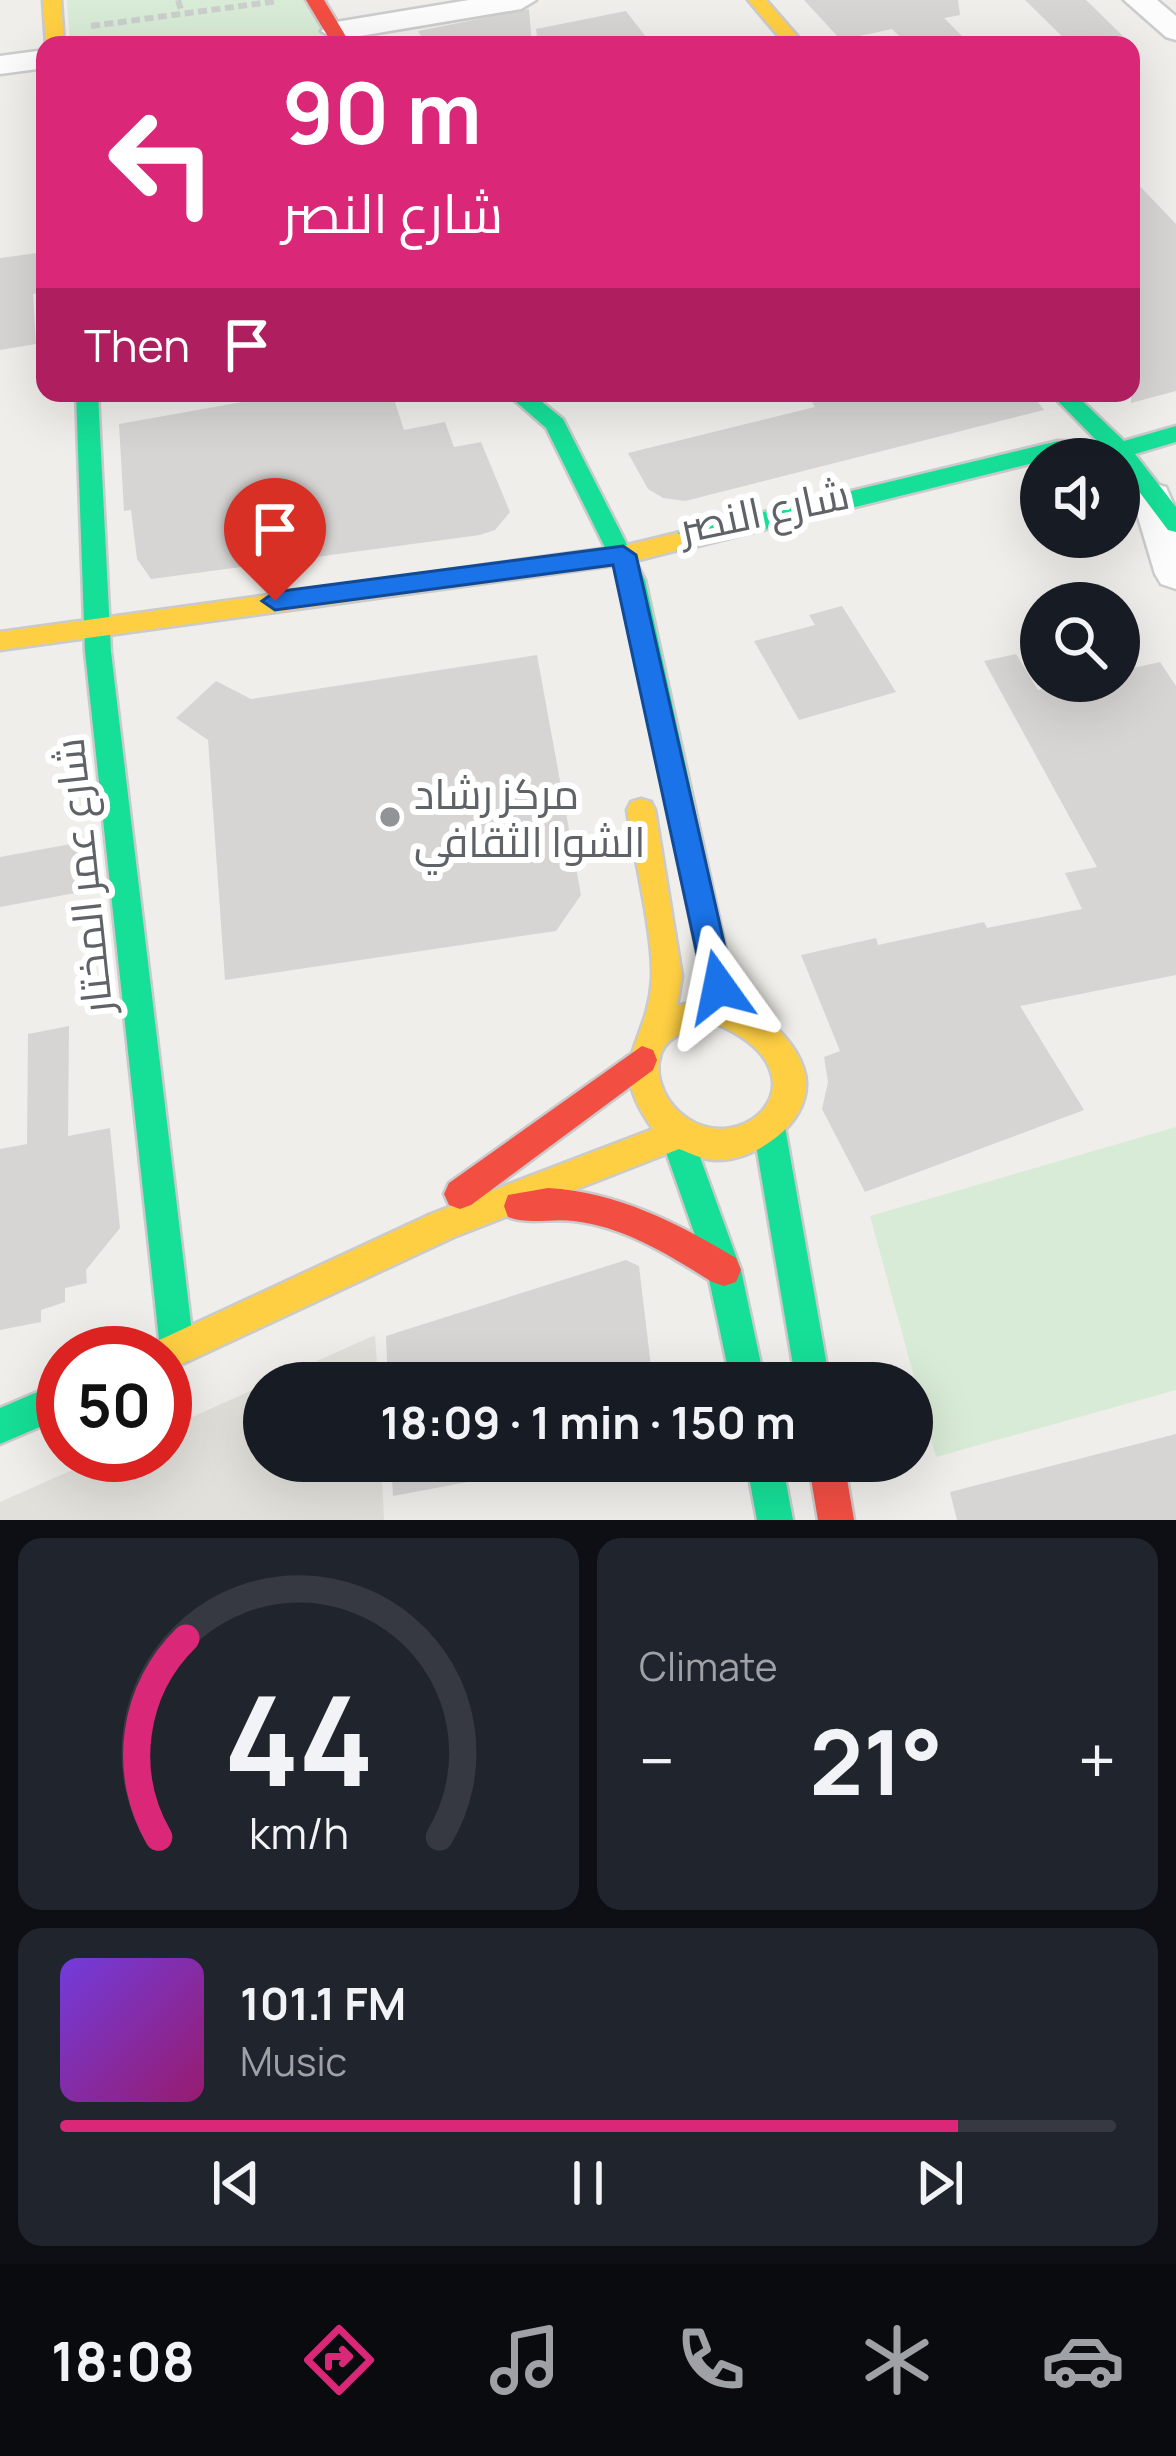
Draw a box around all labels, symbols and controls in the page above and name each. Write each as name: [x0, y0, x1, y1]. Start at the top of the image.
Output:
text: 90 m: [282, 54, 482, 169]
icon: left: [84, 84, 240, 240]
text: شارع النصر: [282, 175, 503, 249]
icon: arrive: [214, 312, 280, 378]
text: Then: [84, 314, 190, 376]
map controls: [1020, 438, 1140, 702]
button: sound: [1020, 438, 1140, 558]
street label: شارع النصر: [672, 464, 854, 557]
pin: [224, 478, 326, 601]
icon: arrive: [242, 496, 308, 562]
button: search: [1020, 582, 1140, 702]
street label: شارع عمر المختار: [39, 736, 125, 1018]
place label: مركز رشاد الشوا الثقافي: [414, 764, 646, 875]
marker: مركز رشاد الشوا الثقافي: [377, 804, 403, 830]
position arrow: [656, 924, 782, 1050]
speed limit sign: 50: [36, 1326, 192, 1482]
text: 18:09 · 1 min · 150 m: [380, 1391, 796, 1453]
text: Climate: [639, 1639, 778, 1693]
text: 44: [223, 1653, 374, 1823]
text: 21°: [810, 1699, 943, 1822]
text: −: [639, 1715, 675, 1805]
text: +: [1078, 1715, 1116, 1805]
text: km/h: [249, 1803, 348, 1862]
text: 101.1 FM: [240, 1972, 406, 2034]
text: Music: [240, 2034, 347, 2088]
icon: previous: [203, 2150, 269, 2216]
icon: pause: [555, 2150, 621, 2216]
icon: next: [907, 2150, 973, 2216]
icon: directions: [297, 2318, 381, 2402]
icon: music: [483, 2318, 567, 2402]
icon: phone: [669, 2318, 753, 2402]
icon: climate: [855, 2318, 939, 2402]
icon: car: [1041, 2318, 1125, 2402]
text: 18:08: [51, 2323, 195, 2397]

